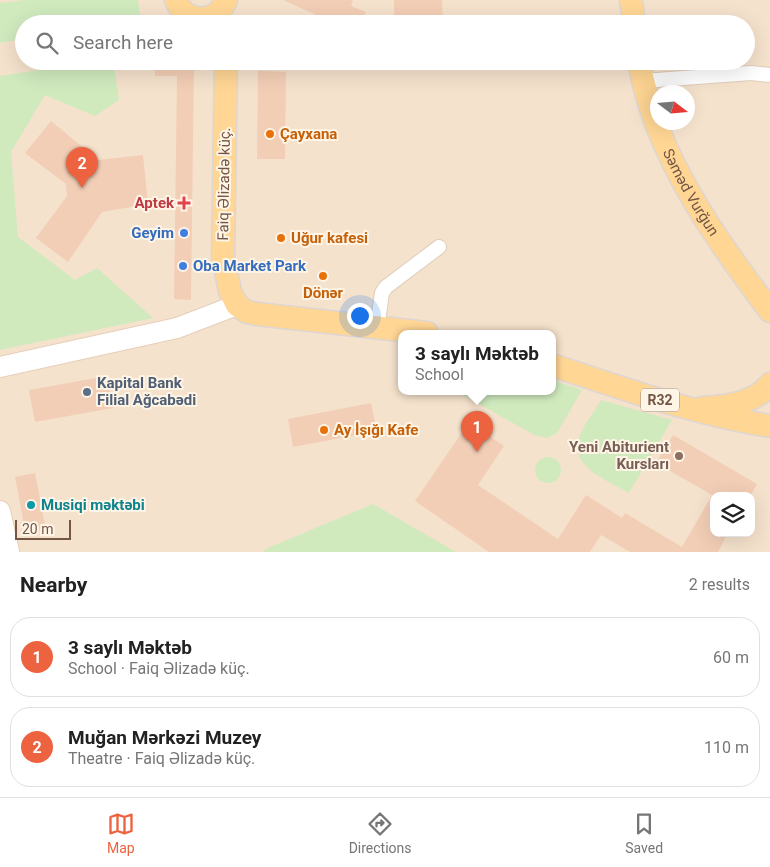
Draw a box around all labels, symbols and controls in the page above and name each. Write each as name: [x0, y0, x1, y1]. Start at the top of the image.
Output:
search box: [15, 15, 755, 70]
icon: search: [33, 29, 61, 57]
text: Search here: [73, 31, 173, 54]
north arrow: [650, 85, 695, 130]
place label: Çayxana: [280, 125, 337, 143]
street label: Faiq Əlizadə küç.: [214, 127, 234, 241]
marker: Çayxana: [264, 128, 276, 140]
street label: Səməd Vurğun: [659, 146, 723, 239]
pin: 2: [66, 147, 98, 188]
place label: Aptek: [135, 194, 175, 212]
marker: Aptek: [178, 197, 190, 209]
place label: Geyim: [131, 224, 174, 242]
marker: Geyim: [178, 227, 190, 239]
place label: Uğur kafesi: [291, 229, 368, 247]
marker: Uğur kafesi: [275, 232, 287, 244]
place label: Oba Market Park: [193, 257, 307, 275]
marker: Oba Market Park: [177, 260, 189, 272]
marker: Dönər: [317, 270, 329, 282]
place label: Dönər: [303, 284, 344, 302]
your location: [347, 303, 373, 329]
popup: [398, 330, 556, 395]
text: 3 saylı Məktəb: [415, 342, 539, 365]
text: School: [415, 365, 464, 384]
place label: Kapital Bank Filial Ağcabədi: [97, 374, 196, 409]
marker: Kapital Bank Filial Ağcabədi: [81, 386, 93, 398]
road number: R32: [641, 388, 679, 412]
pin: 1: [461, 411, 493, 452]
place label: Ay İşığı Kafe: [334, 421, 418, 439]
marker: Ay İşığı Kafe: [318, 424, 330, 436]
place label: Yeni Abiturient Kursları: [569, 438, 669, 473]
marker: Yeni Abiturient Kursları: [673, 450, 685, 462]
map controls: [710, 492, 755, 537]
button: layers: [710, 492, 755, 537]
place label: Musiqi məktəbi: [41, 496, 145, 514]
marker: Musiqi məktəbi: [25, 499, 37, 511]
scale bar: [15, 517, 71, 540]
text: 20 m: [22, 521, 54, 537]
text: Nearby: [20, 573, 87, 597]
text: 2 results: [689, 575, 750, 594]
text: 3 saylı Məktəb: [68, 636, 192, 659]
text: 1: [32, 648, 42, 667]
text: 60 m: [713, 648, 749, 667]
text: School · Faiq Əlizadə küç.: [68, 659, 250, 678]
text: Muğan Mərkəzi Muzey: [68, 726, 261, 749]
text: 2: [32, 738, 42, 757]
text: 110 m: [704, 738, 749, 757]
text: Theatre · Faiq Əlizadə küç.: [68, 749, 255, 768]
tab: Map: [107, 810, 135, 856]
tab: Directions: [349, 810, 412, 856]
tab: Saved: [625, 810, 663, 856]

